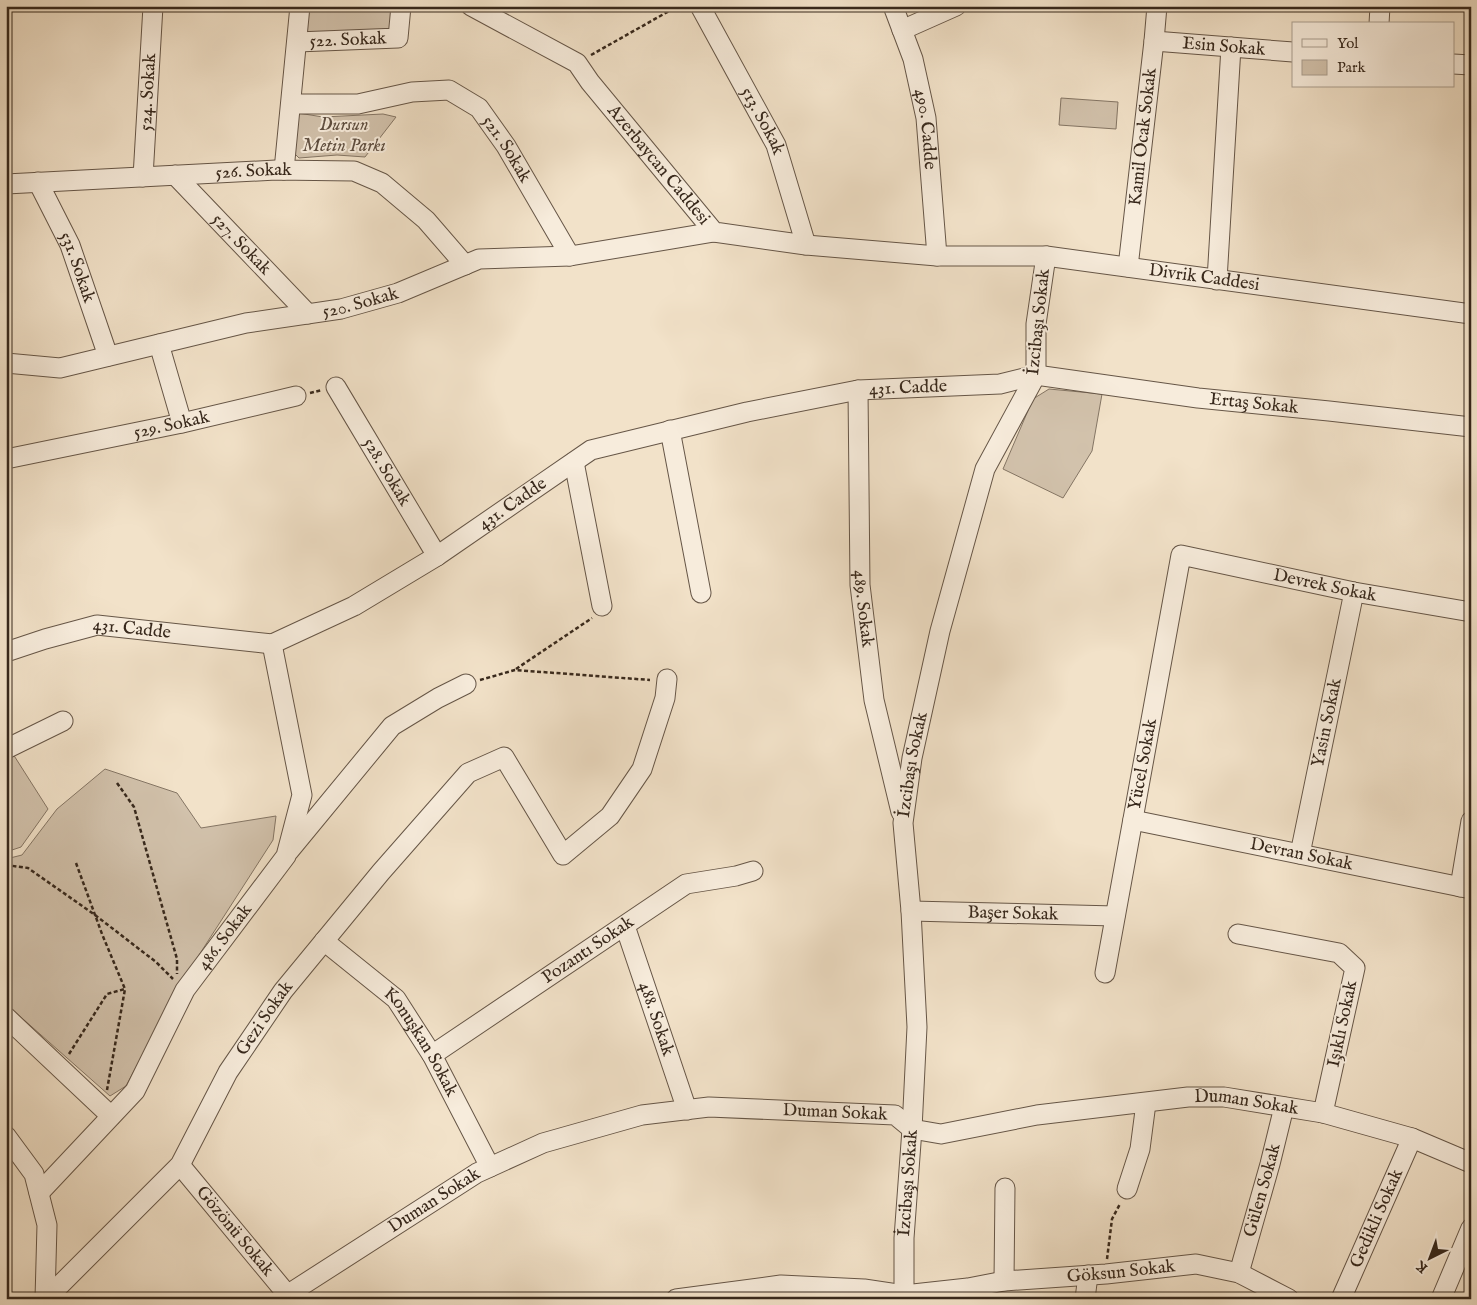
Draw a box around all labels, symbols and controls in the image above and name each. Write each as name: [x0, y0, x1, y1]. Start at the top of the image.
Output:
legend: [1292, 22, 1454, 88]
street label: 522. Sokak: [309, 27, 387, 53]
street label: Esin Sokak: [1181, 32, 1266, 61]
text: Yol: [1337, 34, 1359, 53]
street label: 524. Sokak: [134, 52, 162, 132]
text: Park: [1337, 58, 1367, 77]
street label: Kamil Ocak Sokak: [1124, 66, 1162, 207]
street label: 513. Sokak: [735, 83, 790, 158]
street label: 490. Cadde: [908, 86, 942, 170]
street label: Azerbaycan Caddesi: [601, 99, 715, 230]
street label: 521. Sokak: [477, 111, 537, 187]
park label: Dursun Metin Parkı: [302, 114, 386, 158]
street label: 526. Sokak: [215, 158, 292, 185]
street label: 527. Sokak: [206, 209, 276, 280]
street label: 531. Sokak: [54, 228, 100, 306]
street label: Divrik Caddesi: [1147, 259, 1261, 297]
street label: İzcibaşı Sokak: [1021, 267, 1056, 376]
street label: 520. Sokak: [321, 282, 401, 323]
street label: 431. Cadde: [868, 375, 948, 401]
street label: Ertaş Sokak: [1208, 388, 1300, 419]
street label: 529. Sokak: [132, 405, 212, 444]
street label: 528. Sokak: [357, 434, 416, 511]
street label: 431. Cadde: [474, 472, 551, 536]
street label: Devrek Sokak: [1271, 564, 1379, 607]
street label: 489. Sokak: [848, 570, 879, 649]
street label: 431. Cadde: [92, 613, 172, 644]
street label: Yasin Sokak: [1307, 676, 1347, 769]
street label: İzcibaşı Sokak: [891, 709, 933, 819]
street label: Yücel Sokak: [1123, 717, 1163, 812]
street label: Devran Sokak: [1248, 833, 1355, 876]
street label: 486. Sokak: [192, 899, 257, 975]
street label: Başer Sokak: [967, 901, 1059, 926]
street label: Pozantı Sokak: [537, 911, 639, 989]
street label: Gezi Sokak: [231, 976, 298, 1060]
street label: Işıklı Sokak: [1323, 978, 1363, 1069]
street label: 488. Sokak: [633, 979, 680, 1059]
street label: Konuşkan Sokak: [379, 982, 463, 1101]
street label: Duman Sokak: [1194, 1085, 1300, 1120]
street label: Duman Sokak: [782, 1099, 889, 1126]
street label: İzcibaşı Sokak: [892, 1129, 923, 1237]
street label: Gülen Sokak: [1238, 1141, 1286, 1240]
street label: Duman Sokak: [384, 1162, 485, 1238]
street label: Gedikli Sokak: [1345, 1165, 1409, 1272]
street label: Gözönü Sokak: [191, 1181, 279, 1281]
north arrow: [1404, 1232, 1454, 1282]
street label: Göksun Sokak: [1066, 1255, 1177, 1288]
text: K: [1412, 1256, 1432, 1277]

